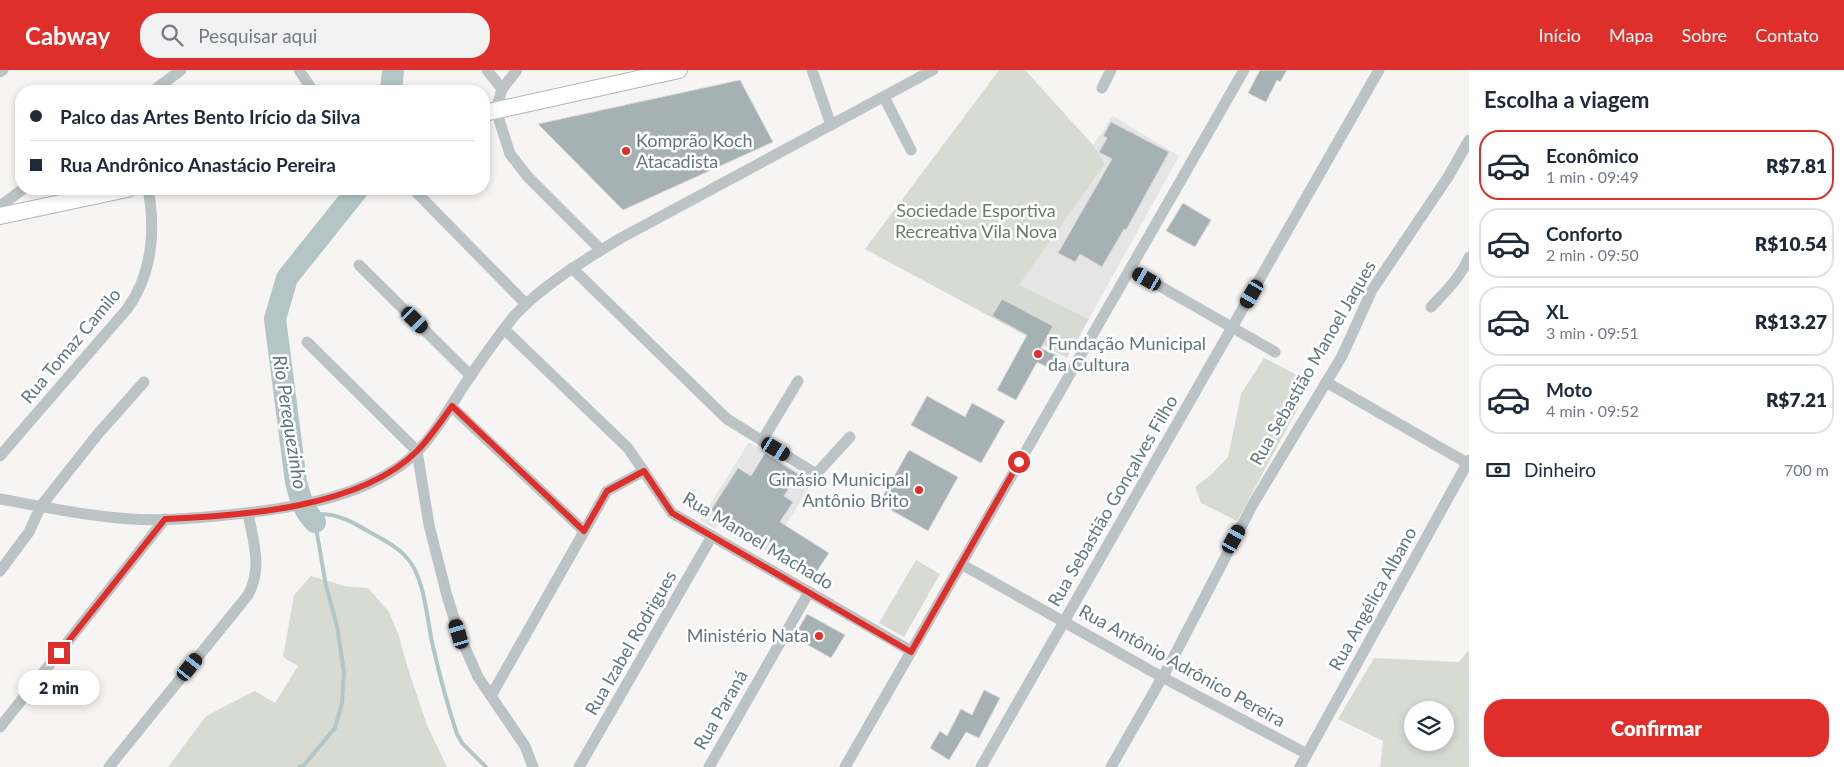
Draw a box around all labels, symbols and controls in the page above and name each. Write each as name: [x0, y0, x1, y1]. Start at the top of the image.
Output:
search box: [140, 13, 490, 58]
text: Cabway: [25, 21, 110, 50]
icon: search: [158, 21, 186, 49]
text: Pesquisar aqui: [198, 24, 317, 47]
text: Início: [1539, 24, 1581, 46]
text: Mapa: [1609, 24, 1653, 46]
text: Sobre: [1681, 24, 1727, 46]
text: Contato: [1755, 24, 1819, 46]
text: Escolha a viagem: [1484, 86, 1650, 113]
text: Palco das Artes Bento Irício da Silva: [60, 105, 360, 128]
place label: Komprão Koch Atacadista: [636, 129, 753, 172]
icon: car: [1486, 143, 1531, 188]
text: Econômico: [1546, 144, 1639, 167]
marker: Komprão Koch Atacadista: [620, 145, 632, 157]
text: Rua Andrônico Anastácio Pereira: [60, 153, 336, 176]
text: R$7.81: [1766, 154, 1827, 177]
text: 1 min · 09:49: [1546, 167, 1639, 186]
park label: Sociedade Esportiva Recreativa Vila Nova: [895, 199, 1057, 242]
icon: car: [1486, 221, 1531, 266]
text: Conforto: [1546, 222, 1622, 245]
text: R$10.54: [1755, 232, 1827, 255]
text: 2 min · 09:50: [1546, 245, 1639, 264]
street label: Rua Sebastião Manoel Jaques: [1244, 256, 1380, 469]
car: [1130, 265, 1163, 293]
car: [1238, 277, 1265, 311]
street label: Rua Tomaz Camilo: [16, 283, 125, 407]
icon: car: [1486, 299, 1531, 344]
text: XL: [1546, 300, 1569, 323]
car: [399, 304, 430, 336]
text: R$13.27: [1755, 310, 1827, 333]
text: 3 min · 09:51: [1546, 323, 1639, 342]
place label: Fundação Municipal da Cultura: [1048, 332, 1206, 375]
marker: Fundação Municipal da Cultura: [1032, 348, 1044, 360]
water label: Rio Perequezinho: [269, 353, 312, 491]
icon: car: [1486, 377, 1531, 422]
text: Moto: [1546, 378, 1592, 401]
text: R$7.21: [1766, 388, 1827, 411]
street label: Rua Sebastião Gonçalves Filho: [1043, 391, 1182, 610]
text: 4 min · 09:52: [1546, 401, 1639, 420]
car: [759, 435, 792, 463]
route start: [1008, 451, 1030, 473]
icon: cash: [1484, 456, 1512, 484]
text: Dinheiro: [1524, 458, 1596, 481]
text: 700 m: [1784, 460, 1829, 479]
place label: Ginásio Municipal Antônio Brito: [769, 468, 909, 511]
marker: Ginásio Municipal Antônio Brito: [913, 484, 925, 496]
street label: Rua Manoel Machado: [679, 486, 838, 594]
car: [1220, 522, 1247, 556]
street label: Rua Angélica Albano: [1324, 523, 1421, 674]
street label: Rua Izabel Rodrigues: [580, 566, 681, 719]
street label: Rua Antônio Adrônico Pereira: [1076, 599, 1289, 731]
car: [447, 617, 470, 651]
place label: Ministério Nata: [687, 624, 809, 646]
marker: Ministério Nata: [813, 630, 825, 642]
route end: [48, 642, 70, 664]
car: [174, 651, 205, 683]
street label: Rua Paraná: [689, 666, 752, 753]
callout: 2 min: [18, 670, 100, 706]
text: 2 min: [39, 678, 79, 697]
button: Confirmar: [1484, 699, 1829, 757]
map controls: [1404, 701, 1454, 751]
button: layers: [1404, 701, 1454, 751]

